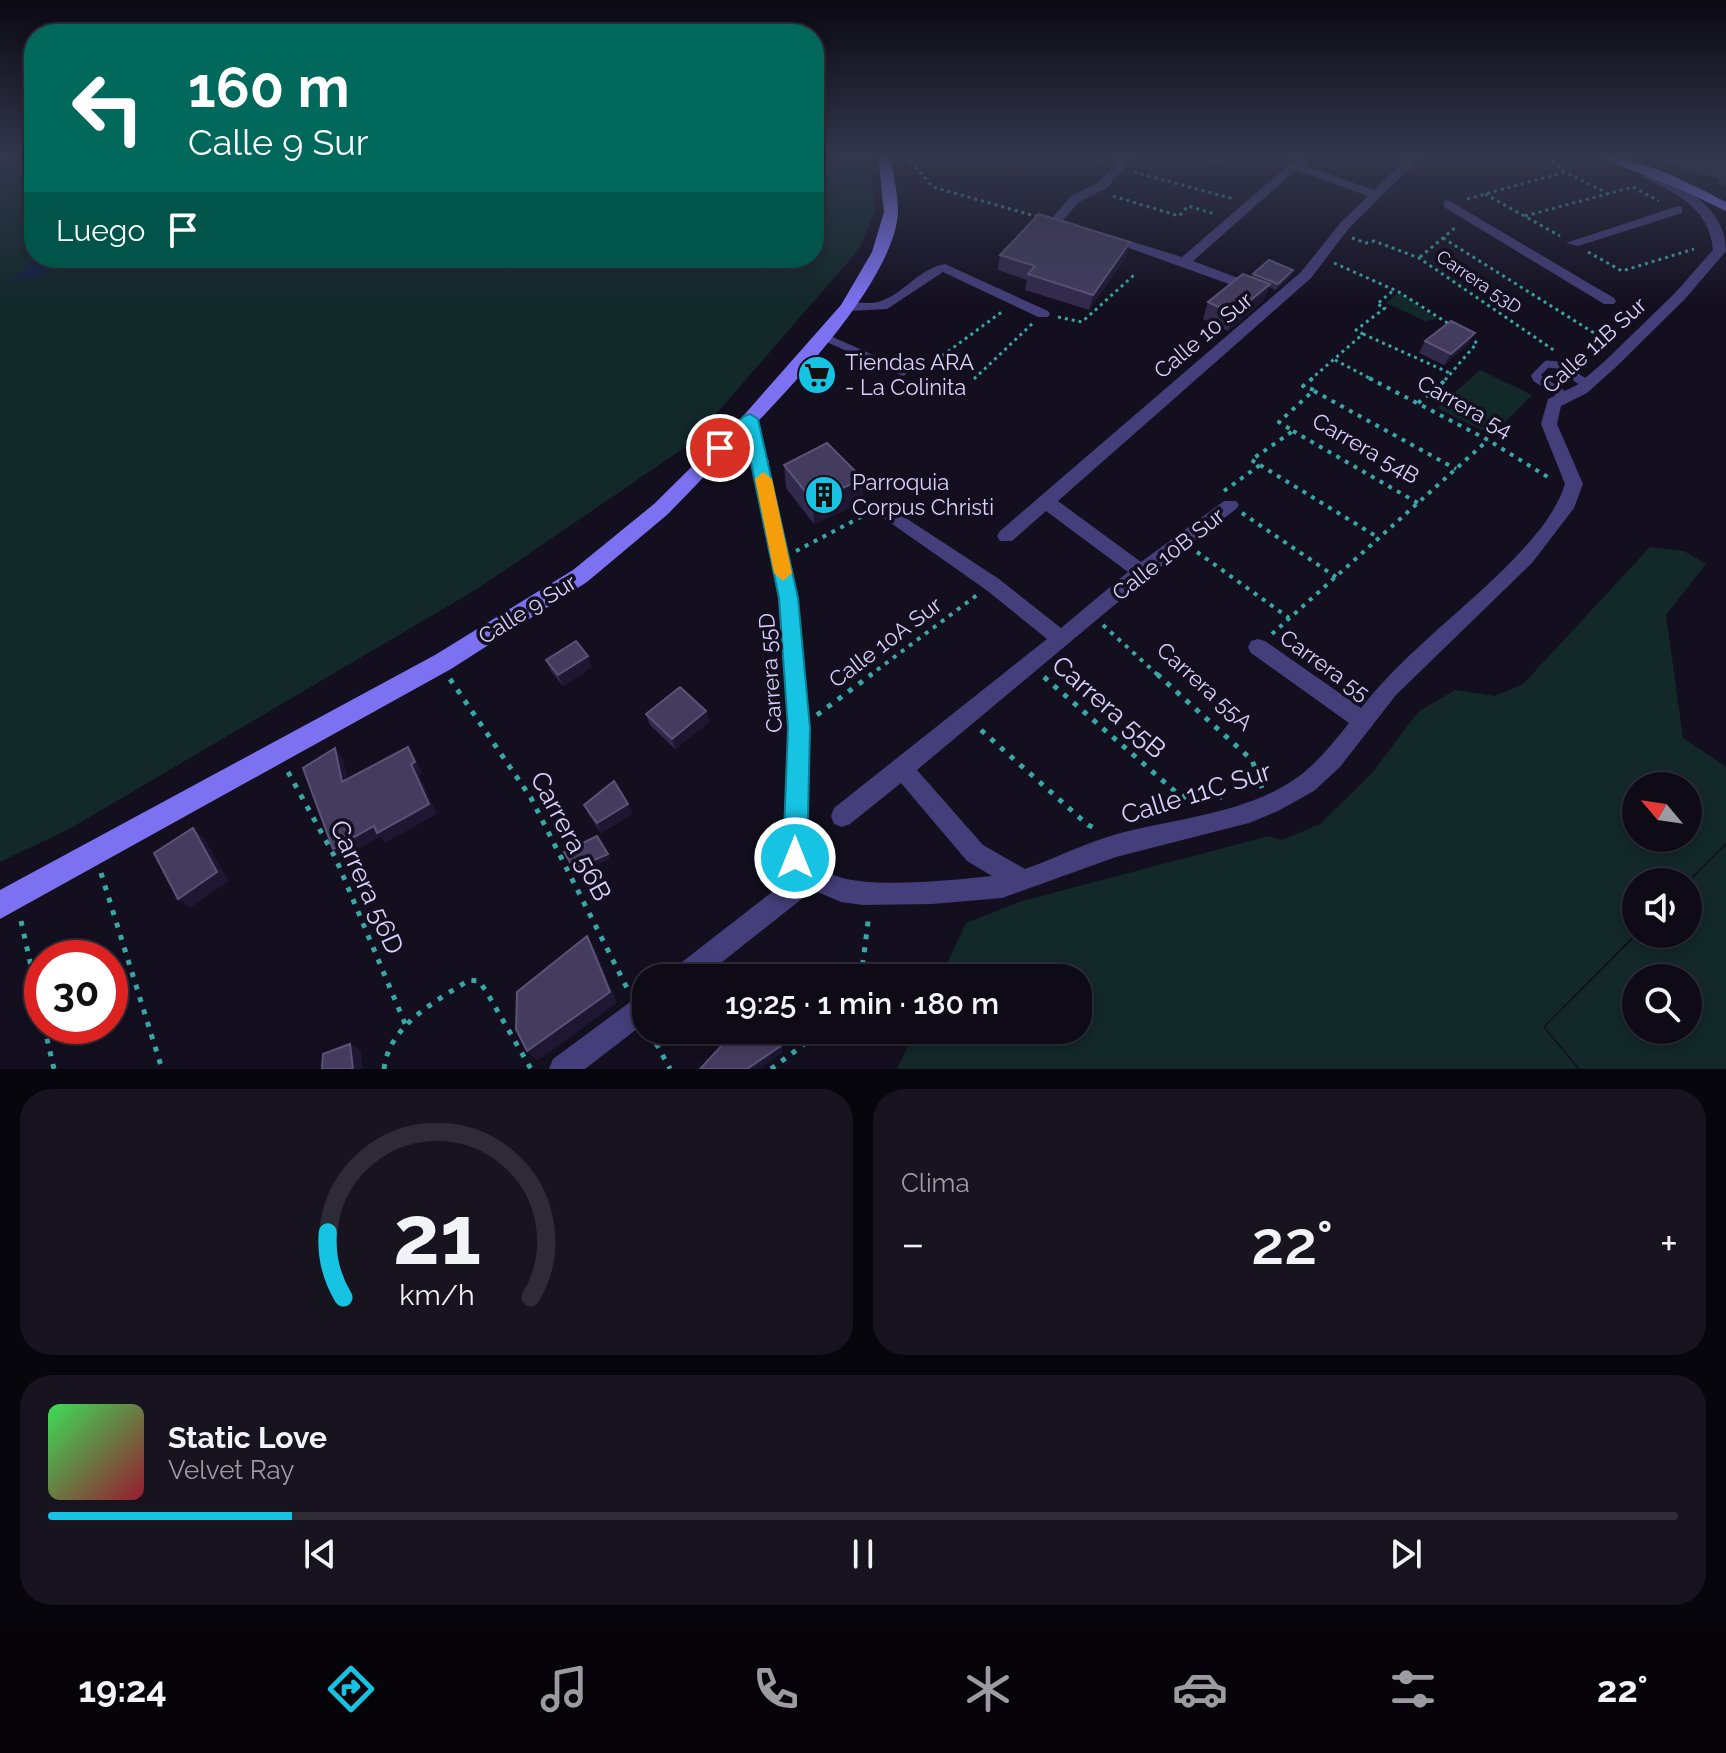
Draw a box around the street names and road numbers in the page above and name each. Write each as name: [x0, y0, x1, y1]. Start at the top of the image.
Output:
street label: Carrera 53D: [1433, 245, 1526, 318]
street label: Calle 10 Sur: [1149, 286, 1258, 384]
street label: Calle 11B Sur: [1537, 291, 1652, 398]
street label: Carrera 54: [1413, 369, 1517, 443]
street label: Carrera 54B: [1308, 407, 1424, 489]
street label: Calle 10B Sur: [1107, 502, 1229, 606]
street label: Calle 9 Sur: [473, 569, 581, 649]
street label: Calle 10A Sur: [824, 591, 947, 693]
street label: Carrera 55D: [753, 612, 787, 734]
street label: Carrera 55: [1275, 624, 1375, 706]
street label: Carrera 55A: [1152, 636, 1258, 736]
street label: Carrera 55B: [1046, 650, 1172, 764]
street label: Calle 11C Sur: [1117, 756, 1275, 830]
street label: Carrera 56B: [524, 766, 618, 906]
street label: Carrera 56D: [324, 815, 410, 959]

